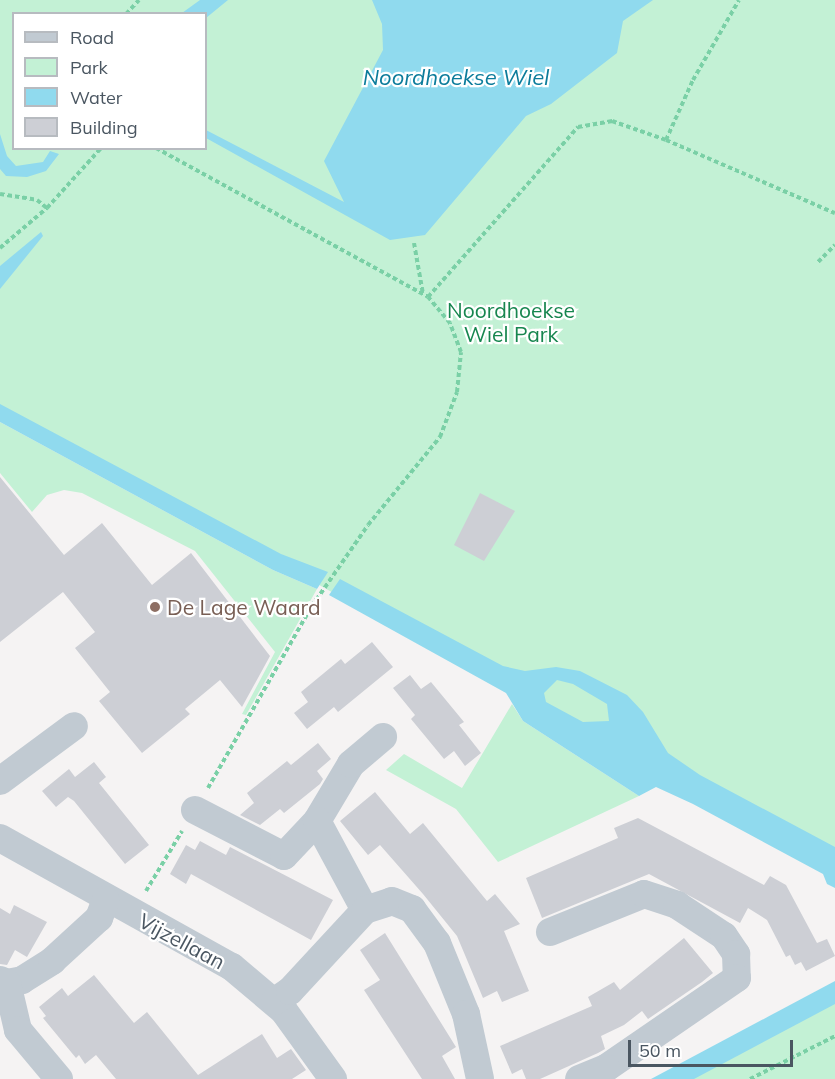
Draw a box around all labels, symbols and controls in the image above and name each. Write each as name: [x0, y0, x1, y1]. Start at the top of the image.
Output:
legend: [12, 12, 207, 150]
text: Road: [70, 26, 114, 49]
text: Park: [70, 56, 108, 79]
water label: Noordhoekse Wiel: [363, 65, 549, 91]
text: Water: [70, 86, 122, 109]
text: Building: [70, 116, 138, 139]
park label: Noordhoekse Wiel Park: [447, 297, 575, 347]
place label: De Lage Waard: [167, 594, 321, 620]
marker: De Lage Waard: [148, 600, 162, 614]
street label: Vijzellaan: [134, 908, 230, 974]
scale bar: [631, 1028, 796, 1066]
text: 50 m: [639, 1039, 681, 1062]

